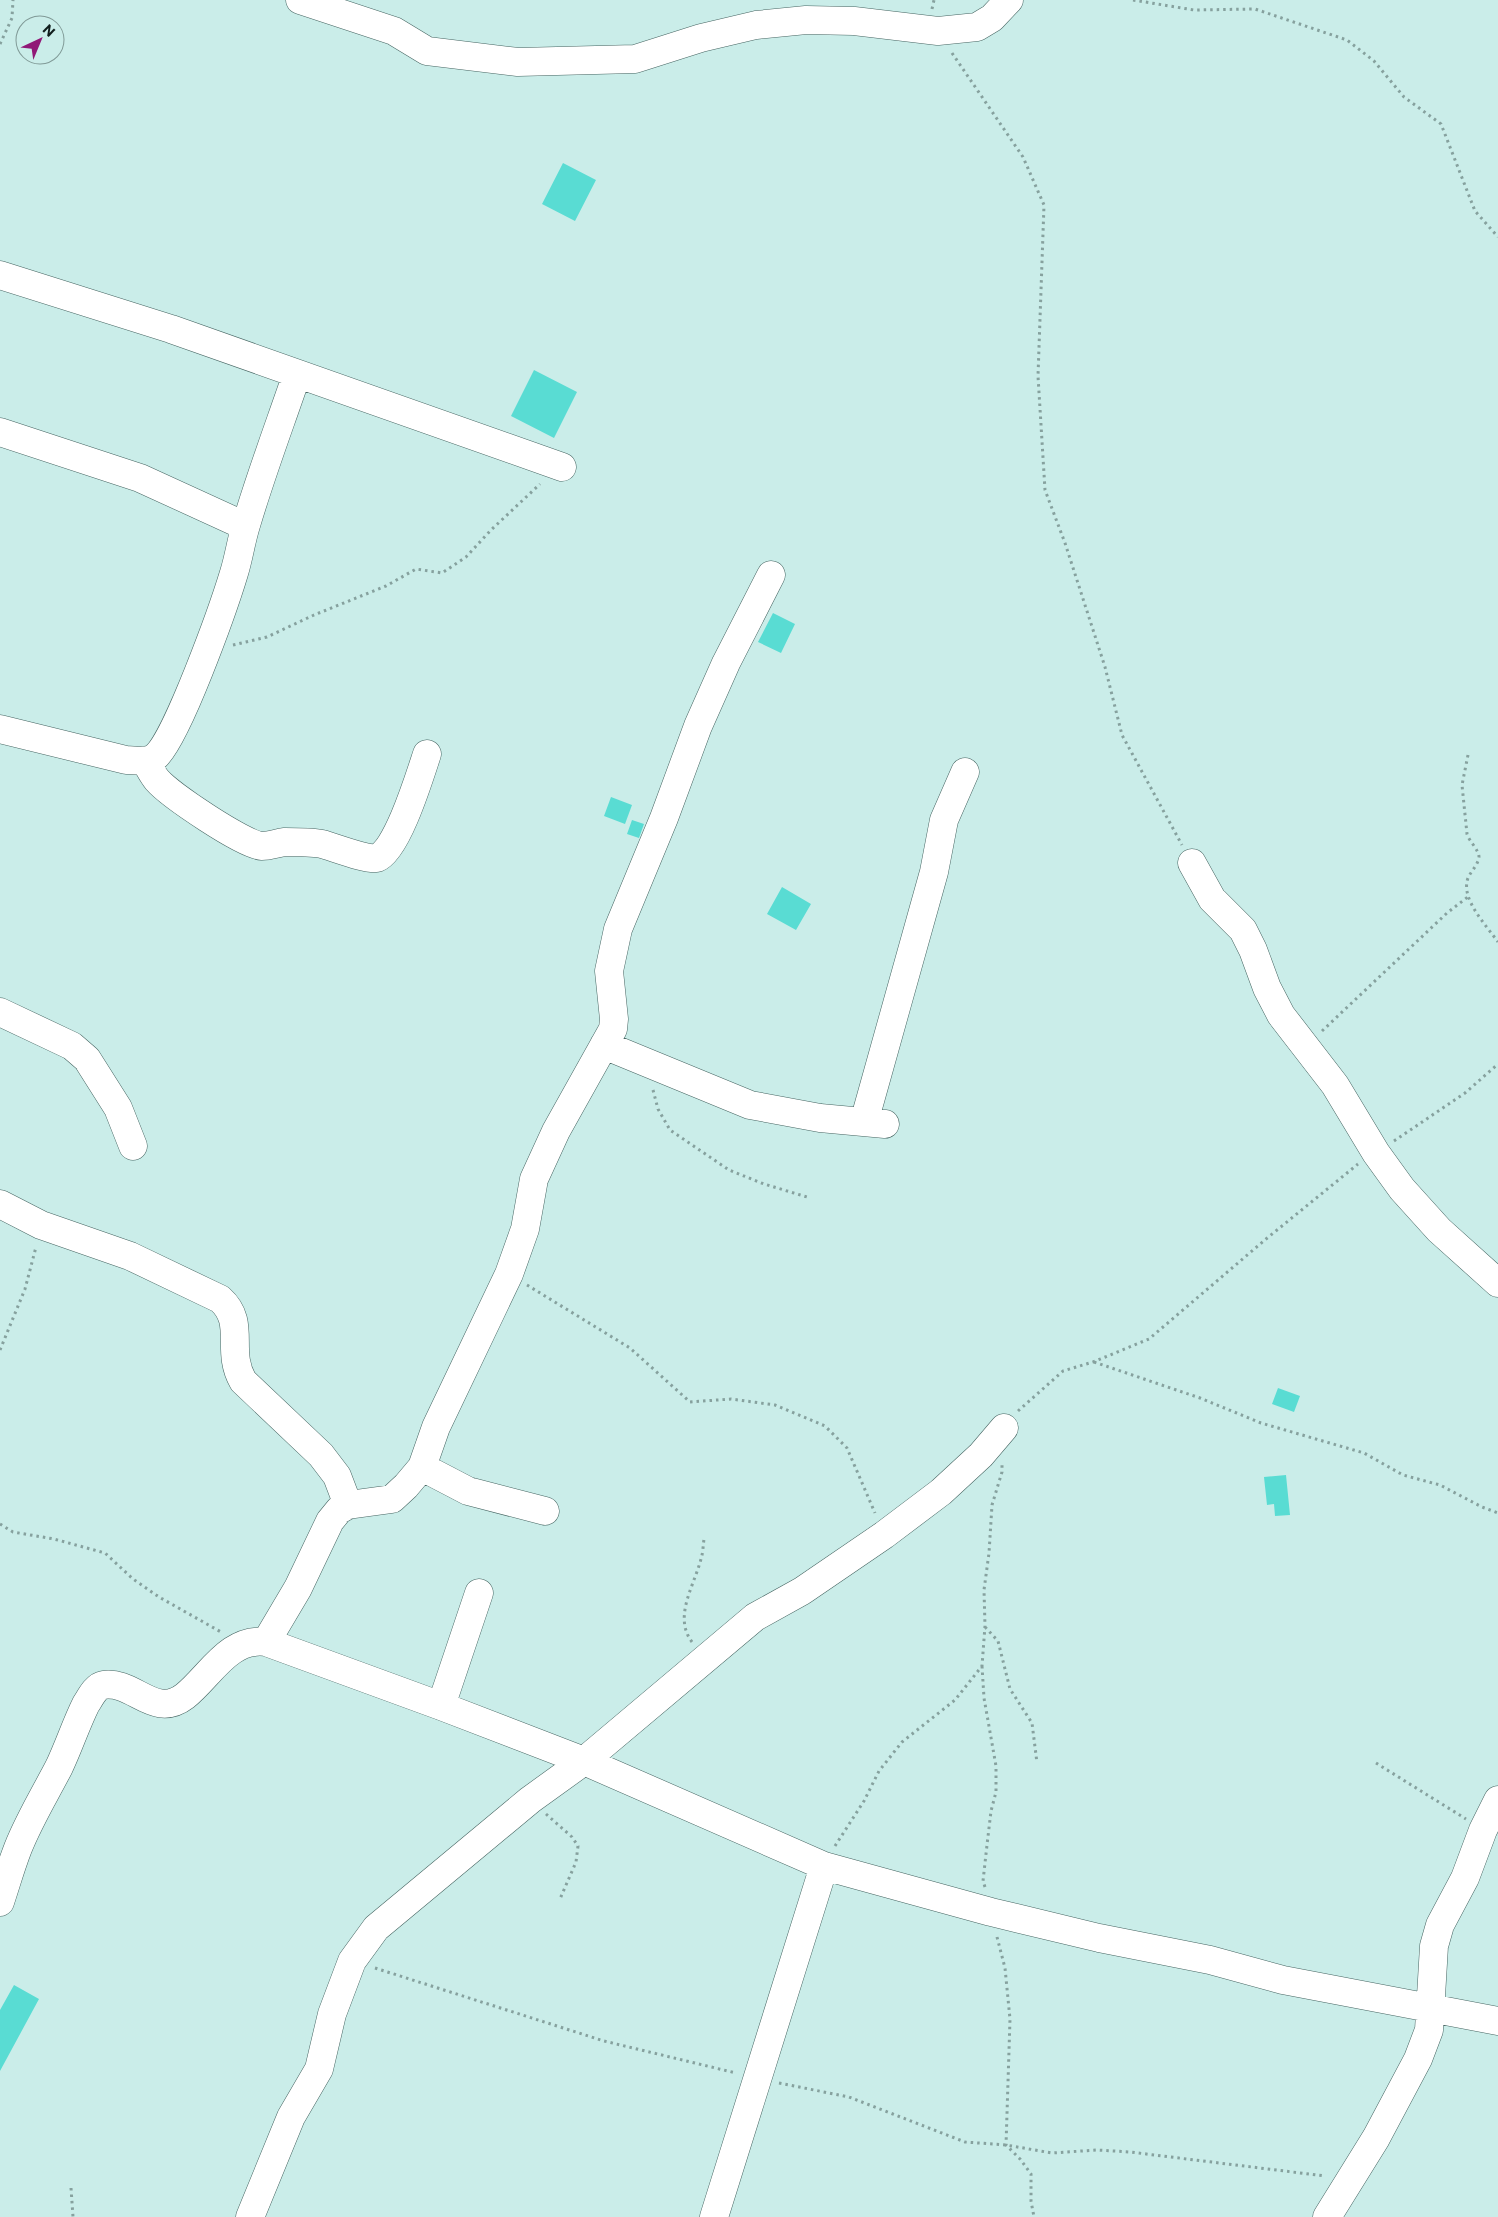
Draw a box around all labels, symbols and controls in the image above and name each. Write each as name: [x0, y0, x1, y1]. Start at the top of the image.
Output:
north arrow: [15, 15, 65, 65]
text: N: [40, 21, 59, 40]

